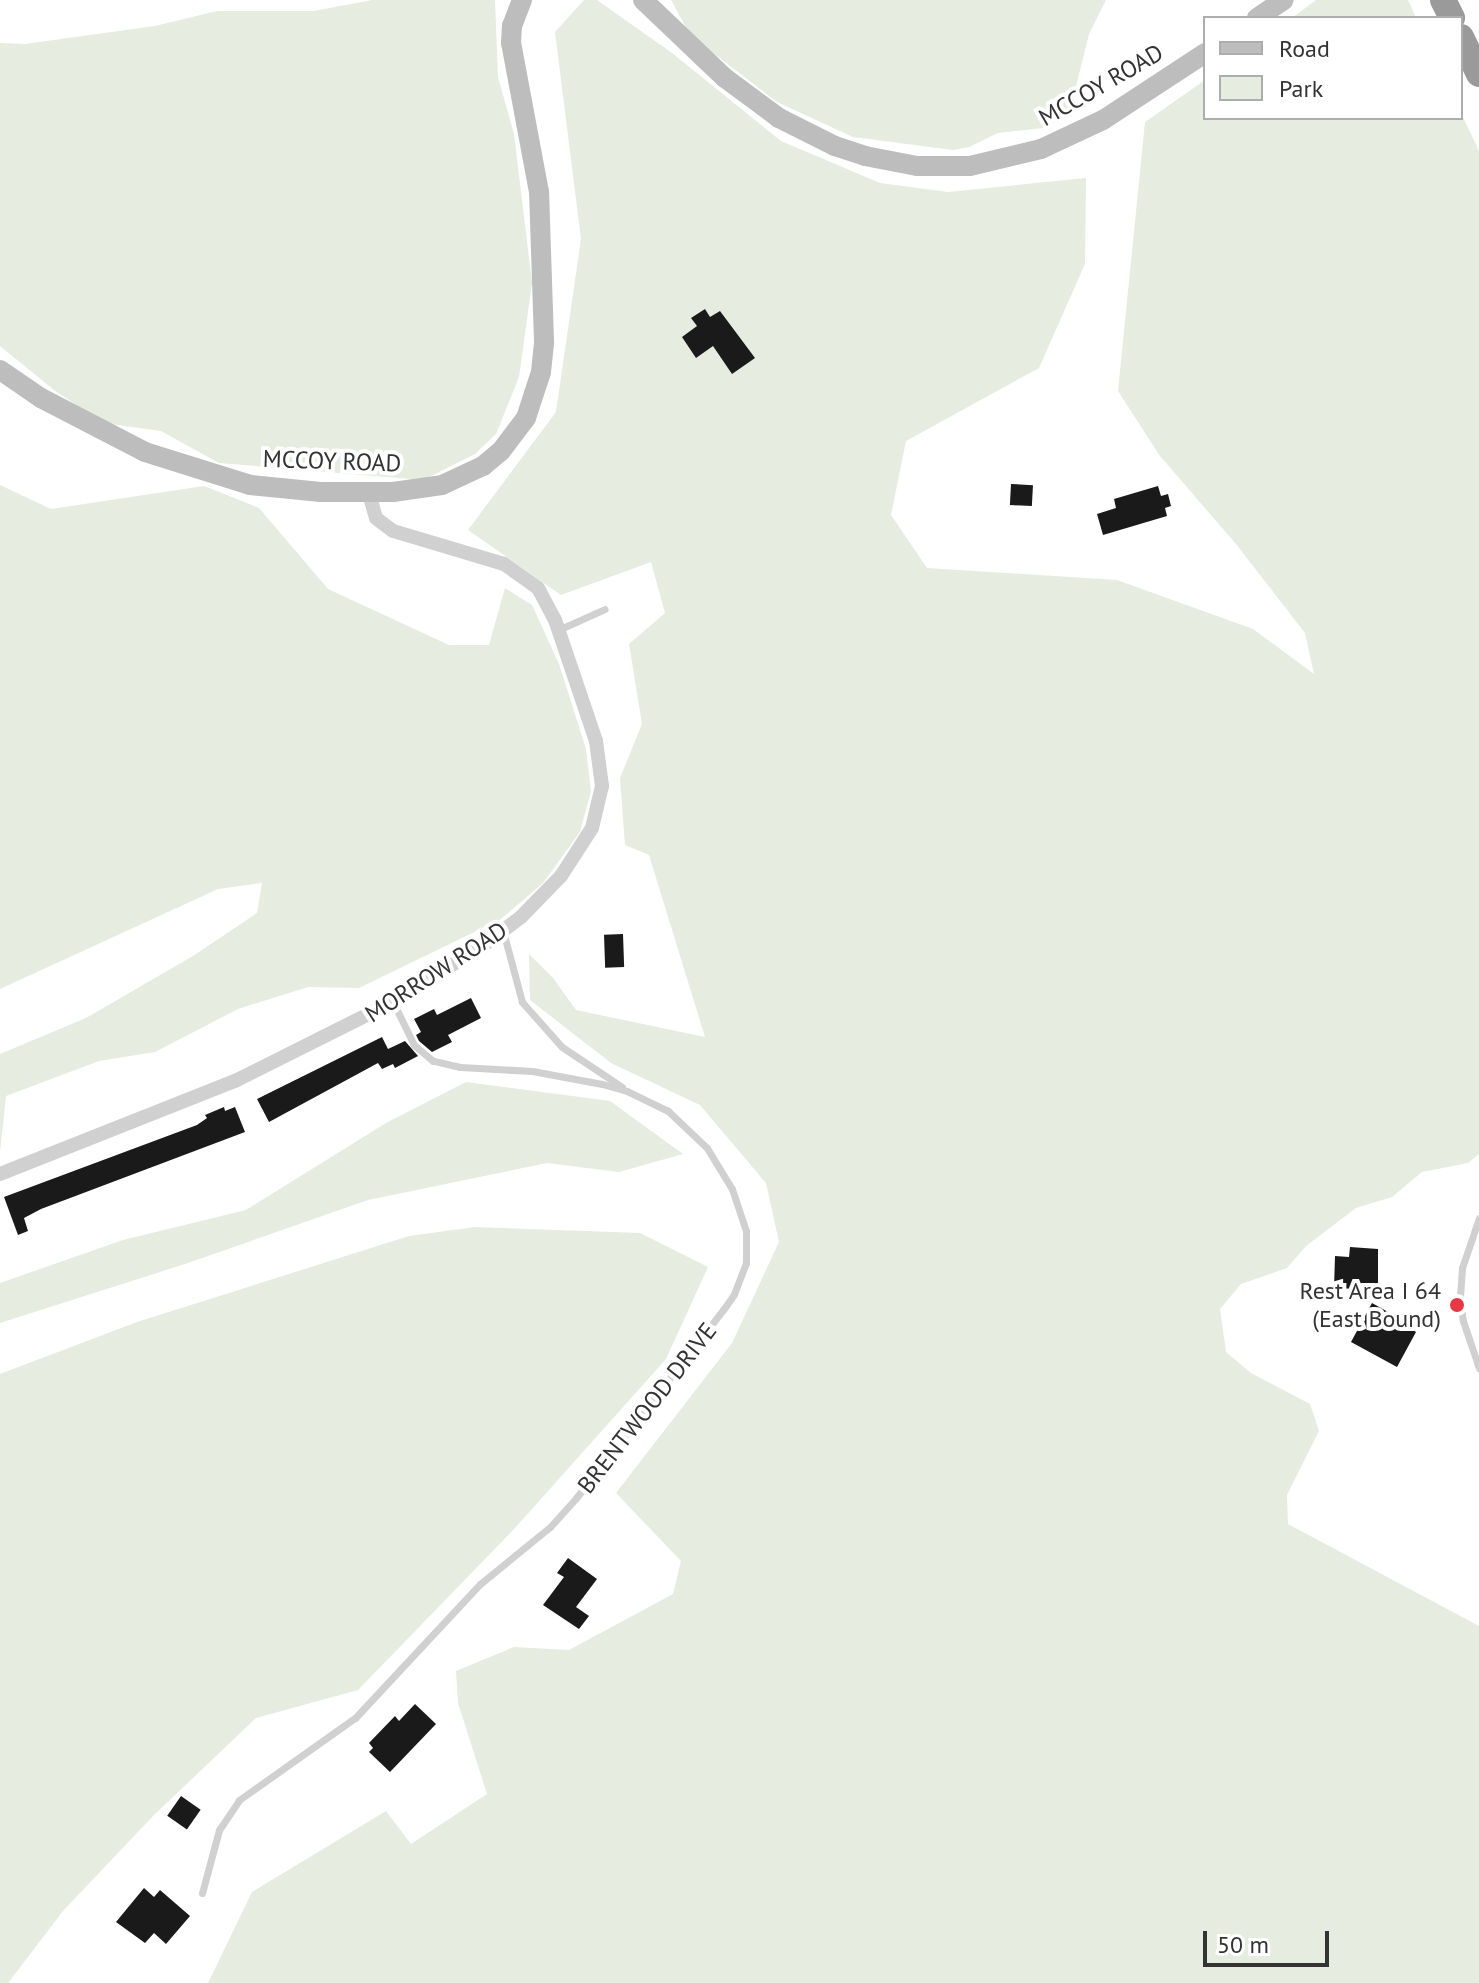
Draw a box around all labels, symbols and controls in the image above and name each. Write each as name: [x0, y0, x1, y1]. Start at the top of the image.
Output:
legend: [1203, 16, 1463, 120]
text: Road: [1279, 33, 1330, 64]
street label: MCCOY ROAD: [1034, 38, 1168, 132]
text: Park: [1279, 73, 1323, 104]
street label: MCCOY ROAD: [262, 444, 402, 478]
street label: MORROW ROAD: [359, 915, 513, 1029]
place label: Rest Area I 64 (East Bound): [1299, 1277, 1441, 1333]
marker: Rest Area I 64 (East Bound): [1448, 1296, 1466, 1314]
street label: BRENTWOOD DRIVE: [571, 1317, 723, 1499]
scale bar: [1207, 1915, 1333, 1965]
text: 50 m: [1217, 1929, 1269, 1960]

